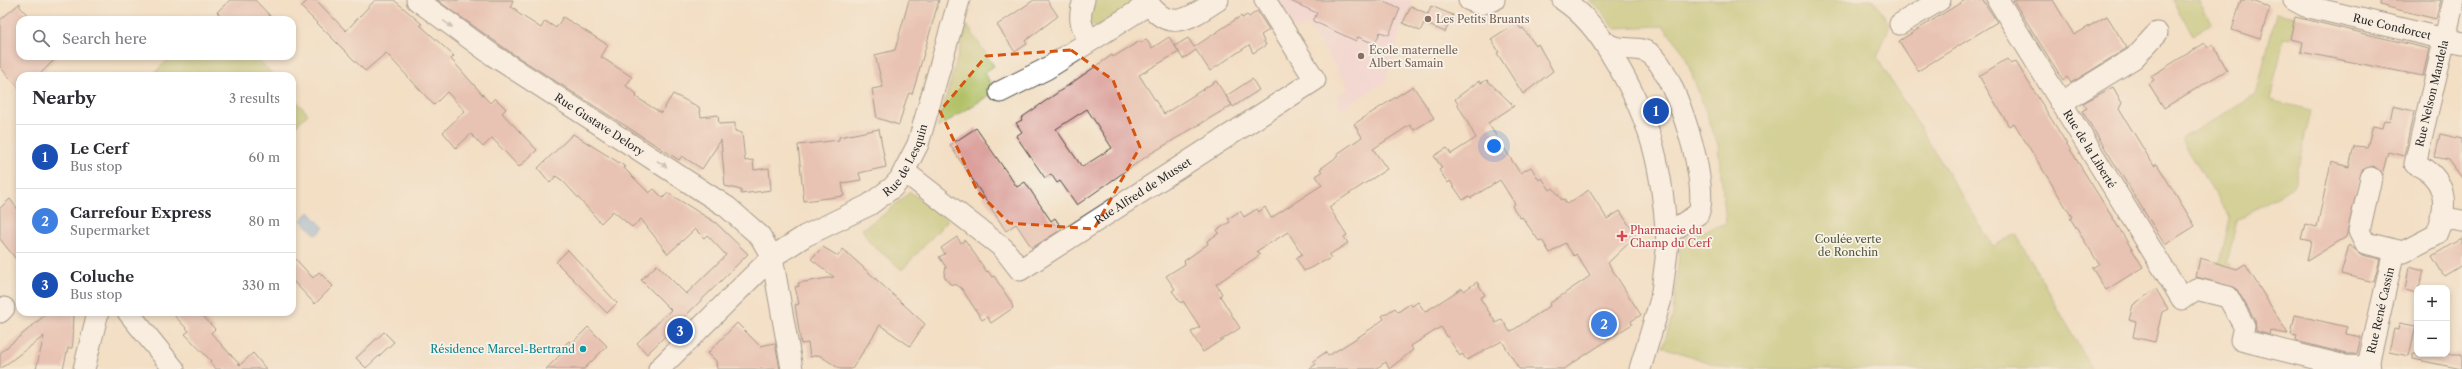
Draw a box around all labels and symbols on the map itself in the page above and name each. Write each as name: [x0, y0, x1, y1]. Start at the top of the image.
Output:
street label: Rue Condorcet: [2352, 11, 2433, 43]
place label: Les Petits Bruants: [1436, 12, 1530, 26]
marker: Les Petits Bruants: [1423, 14, 1433, 24]
one-way arrow: [443, 20, 453, 28]
street label: Rue Nelson Mandela: [2412, 38, 2451, 148]
place label: École maternelle Albert Samain: [1368, 43, 1458, 70]
marker: École maternelle Albert Samain: [1356, 51, 1366, 61]
street label: Rue Gustave Delory: [552, 90, 648, 159]
pin: 1: [1643, 96, 1669, 126]
street label: Rue de la Liberté: [2060, 107, 2119, 191]
street label: Rue de Lesquin: [880, 122, 930, 199]
your location: [1484, 136, 1504, 156]
street label: Rue Alfred de Musset: [1092, 154, 1194, 227]
one-way arrow: [657, 160, 667, 168]
place label: Pharmacie du Champ du Cerf: [1630, 223, 1713, 250]
marker: Pharmacie du Champ du Cerf: [1617, 231, 1627, 241]
park label: Coulée verte de Ronchin: [1815, 232, 1881, 259]
street label: Rue René Cassin: [2364, 266, 2397, 355]
pin: 2: [1591, 309, 1617, 339]
pin: 3: [667, 316, 693, 346]
place label: Résidence Marcel-Bertrand: [430, 342, 575, 356]
marker: Résidence Marcel-Bertrand: [578, 344, 588, 354]

